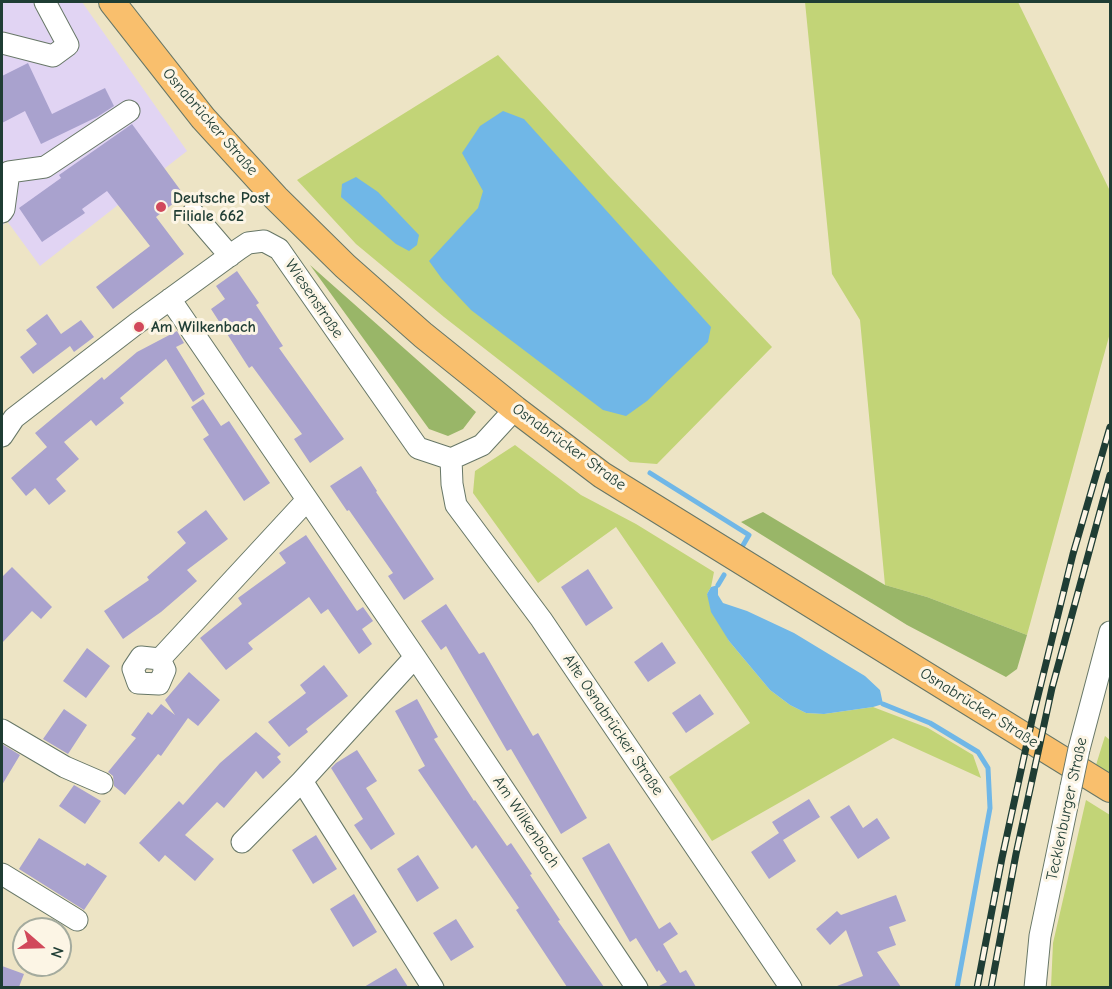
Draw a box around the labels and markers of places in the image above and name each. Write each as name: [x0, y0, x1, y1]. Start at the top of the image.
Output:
place label: Deutsche Post Filiale 662: [173, 188, 270, 226]
marker: Deutsche Post Filiale 662: [154, 200, 168, 214]
place label: Am Wilkenbach: [151, 317, 256, 337]
marker: Am Wilkenbach: [132, 320, 146, 334]

